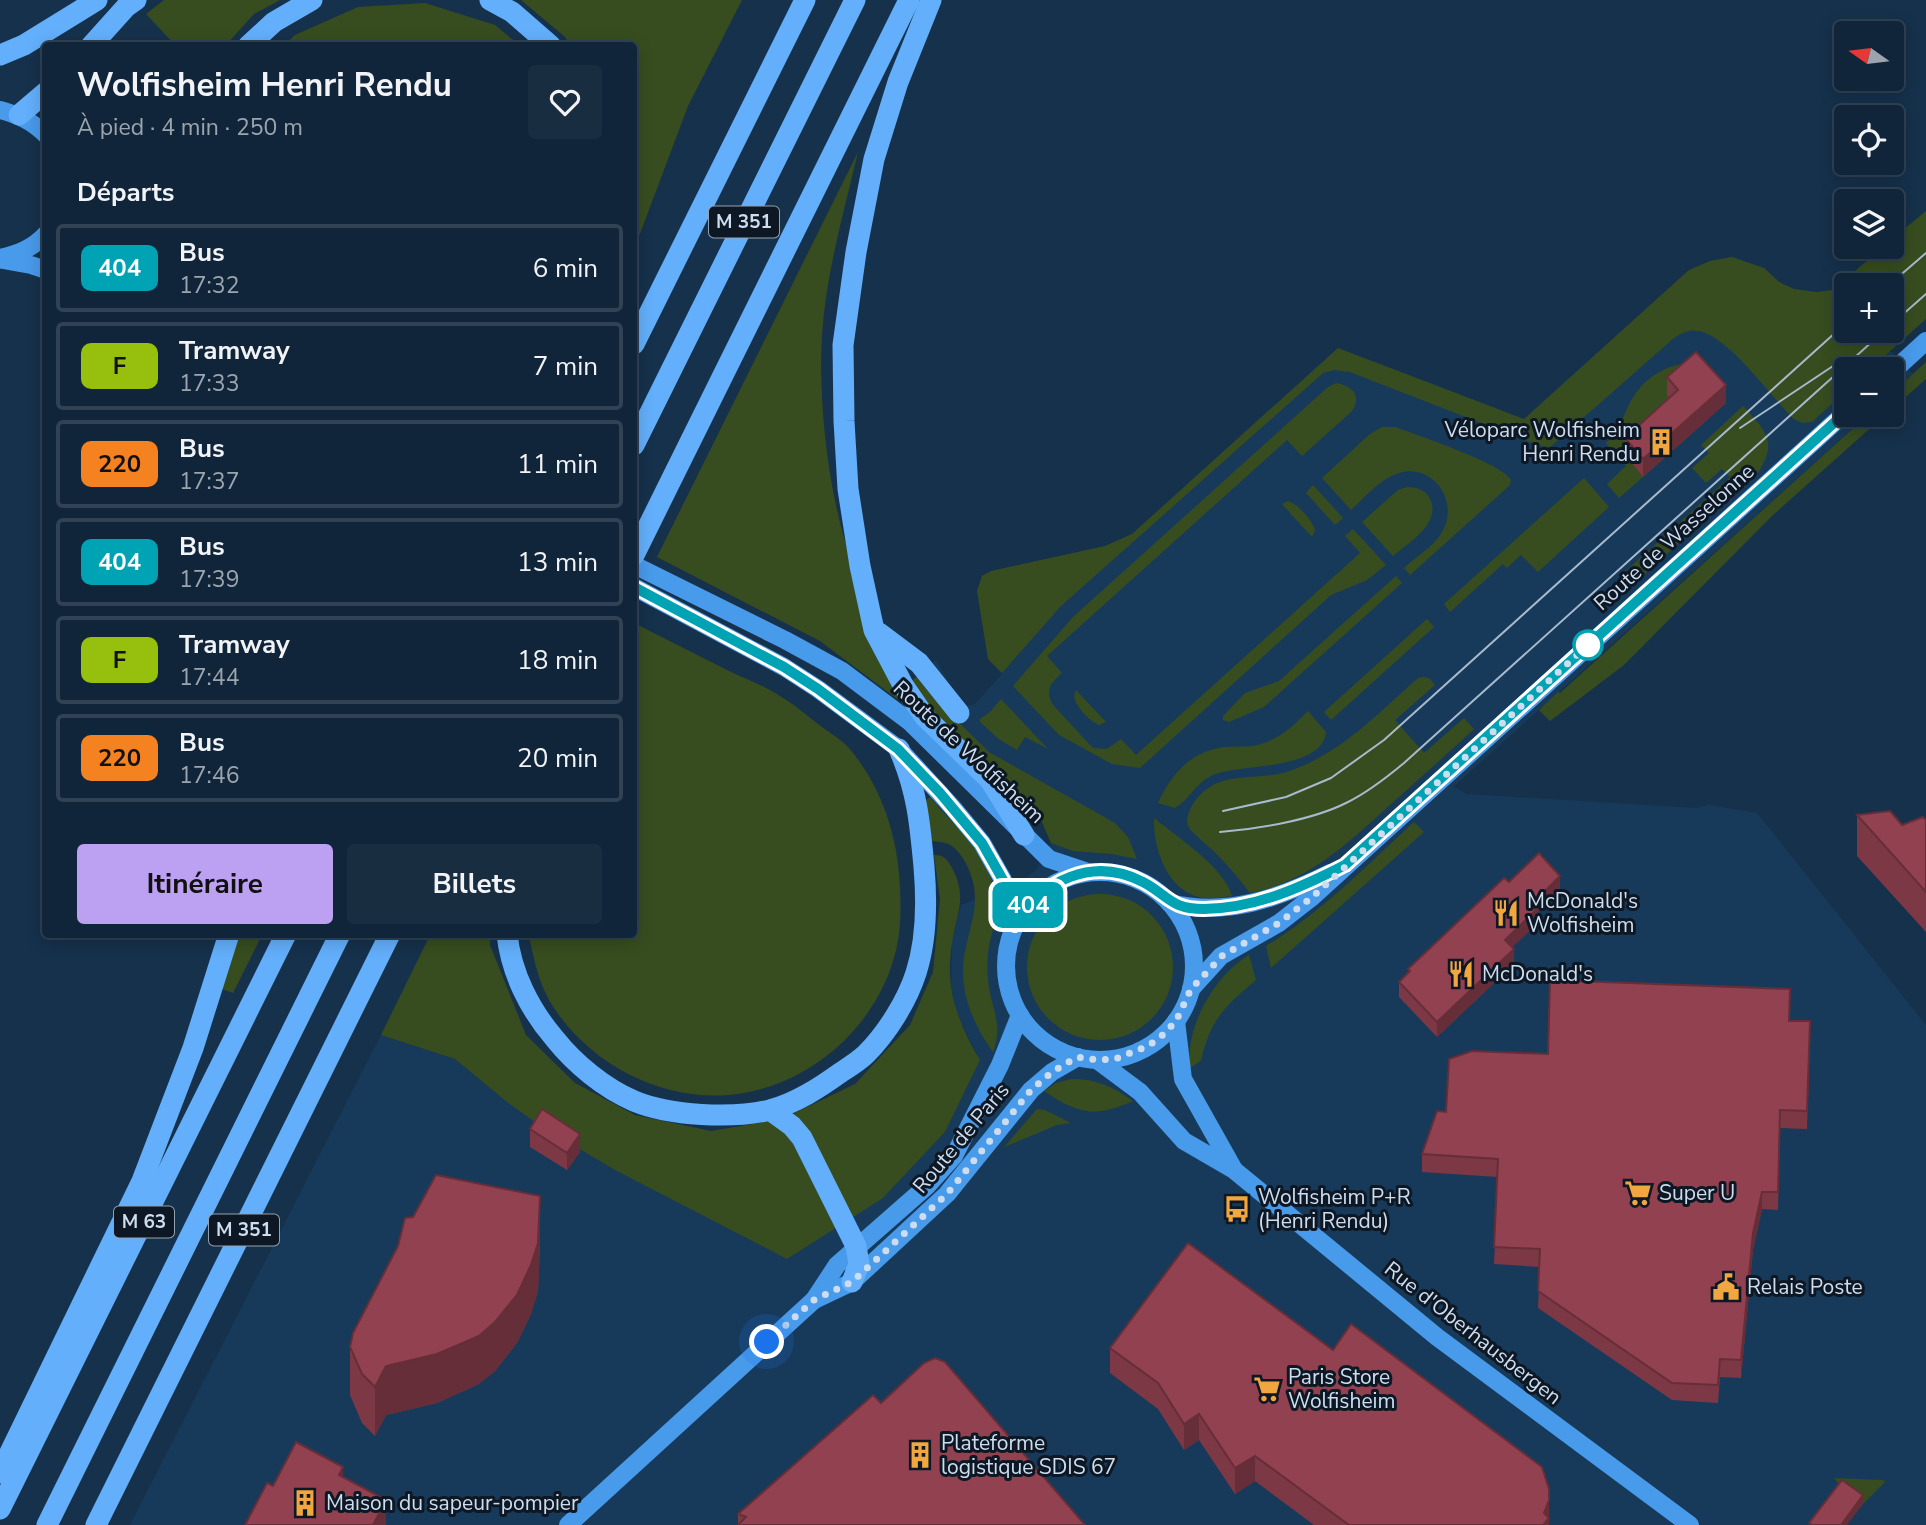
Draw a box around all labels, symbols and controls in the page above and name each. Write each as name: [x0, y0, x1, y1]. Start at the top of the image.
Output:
north arrow: [1834, 21, 1904, 91]
map controls: [1834, 21, 1904, 427]
text: Wolfisheim Henri Rendu: [77, 63, 452, 108]
button: heart: [528, 65, 602, 139]
button: locate: [1834, 105, 1904, 175]
text: À pied · 4 min · 250 m: [77, 112, 303, 143]
text: Départs: [77, 175, 174, 210]
button: layers: [1834, 189, 1904, 259]
road number: M 351: [709, 206, 779, 238]
text: Bus: [179, 235, 225, 270]
text: 6 min: [533, 251, 598, 286]
text: 404: [98, 252, 141, 284]
text: 17:32: [179, 270, 239, 301]
button: +: [1834, 273, 1904, 343]
text: Tramway: [179, 333, 290, 368]
text: 7 min: [533, 349, 598, 384]
text: F: [113, 350, 126, 382]
button: −: [1834, 357, 1904, 427]
text: 17:33: [179, 368, 239, 399]
place label: Véloparc Wolfisheim Henri Rendu: [1444, 416, 1640, 468]
building icon: Véloparc Wolfisheim Henri Rendu: [1646, 427, 1676, 457]
text: Bus: [179, 431, 225, 466]
text: 11 min: [517, 447, 598, 482]
text: 220: [98, 448, 141, 480]
street label: Route de Wasselonne: [1588, 457, 1760, 617]
text: 17:37: [179, 466, 239, 497]
text: Bus: [179, 529, 225, 564]
text: 13 min: [517, 545, 598, 580]
text: 404: [98, 546, 141, 578]
text: 17:39: [179, 564, 239, 595]
text: Tramway: [179, 627, 290, 662]
unlabelled marker: [1573, 630, 1603, 660]
text: 18 min: [517, 643, 598, 678]
text: F: [113, 644, 126, 676]
text: 17:44: [179, 662, 239, 693]
street label: Route de Wolfisheim: [887, 674, 1051, 830]
text: Bus: [179, 725, 225, 760]
text: 20 min: [517, 741, 598, 776]
text: 220: [98, 742, 141, 774]
text: 17:46: [179, 760, 239, 791]
button: Itinéraire: [77, 844, 333, 924]
button: Billets: [347, 844, 602, 924]
line badge: 404: [988, 882, 1068, 928]
place label: McDonald's Wolfisheim: [1527, 887, 1638, 939]
text: 404: [1006, 889, 1050, 921]
restaurant icon: McDonald's Wolfisheim: [1491, 898, 1521, 928]
restaurant icon: McDonald's: [1446, 959, 1476, 989]
place label: McDonald's: [1482, 960, 1593, 988]
street label: Route de Paris: [906, 1077, 1016, 1199]
supermarket icon: Super U: [1623, 1178, 1653, 1208]
place label: Super U: [1659, 1179, 1735, 1207]
place label: Wolfisheim P+R (Henri Rendu): [1258, 1183, 1411, 1235]
bus stop icon: Wolfisheim P+R (Henri Rendu): [1222, 1194, 1252, 1224]
road number: M 63: [114, 1206, 174, 1238]
road number: M 351: [209, 1214, 279, 1246]
street label: Rue d'Oberhausbergen: [1379, 1255, 1567, 1411]
public building icon: Relais Poste: [1711, 1272, 1741, 1302]
place label: Relais Poste: [1747, 1273, 1863, 1301]
your location: [749, 1324, 784, 1359]
place label: Paris Store Wolfisheim: [1288, 1363, 1395, 1415]
supermarket icon: Paris Store Wolfisheim: [1252, 1374, 1282, 1404]
place label: Plateforme logistique SDIS 67: [941, 1429, 1116, 1481]
building icon: Plateforme logistique SDIS 67: [905, 1440, 935, 1470]
building icon: Maison du sapeur-pompier: [290, 1488, 320, 1518]
place label: Maison du sapeur-pompier: [326, 1489, 579, 1517]

